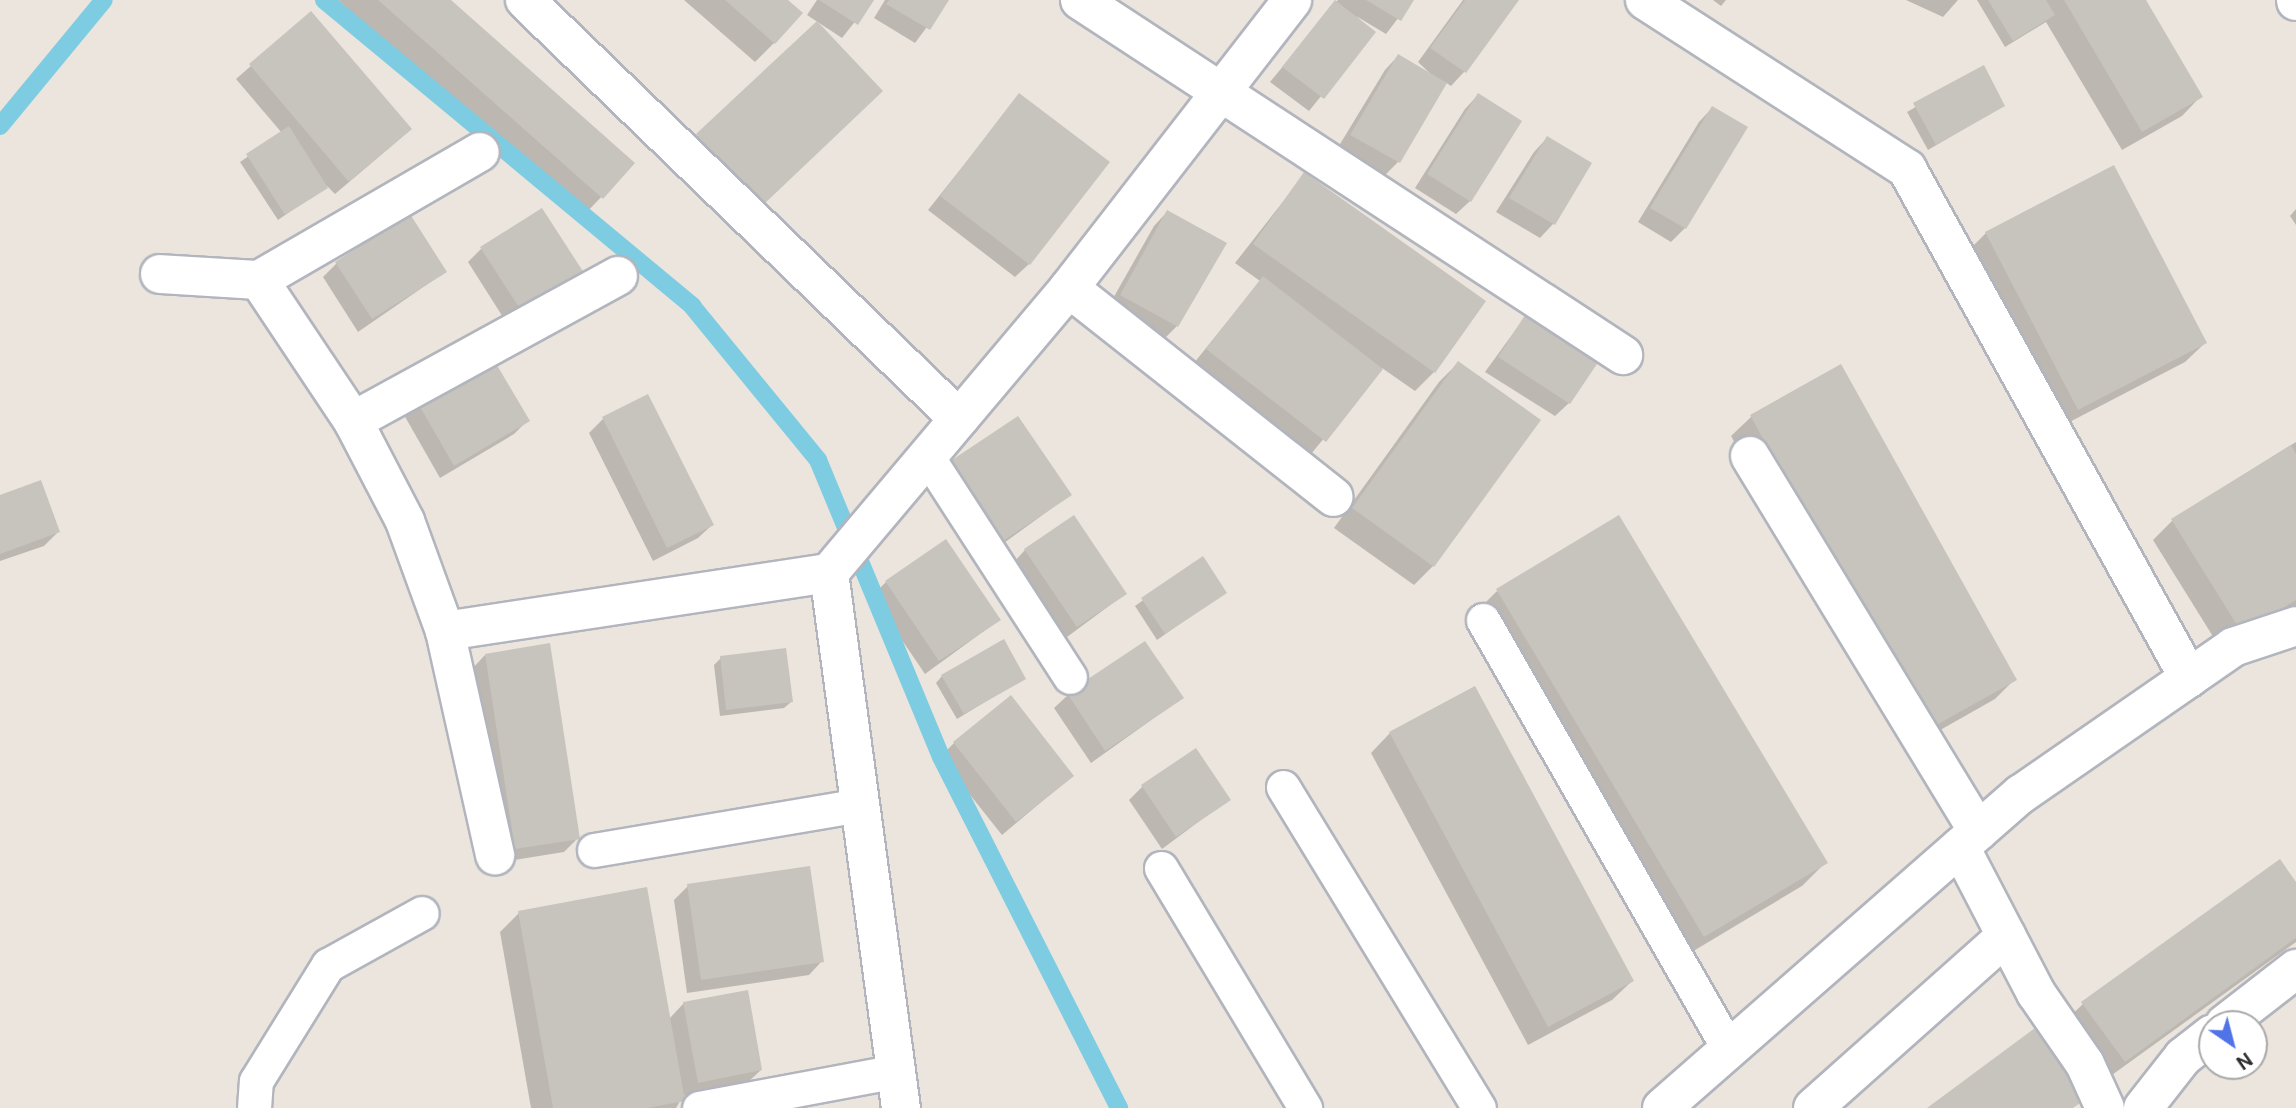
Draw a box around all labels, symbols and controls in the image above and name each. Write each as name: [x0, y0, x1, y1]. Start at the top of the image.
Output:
north arrow: [2198, 1010, 2268, 1080]
text: N: [2231, 1047, 2257, 1075]

